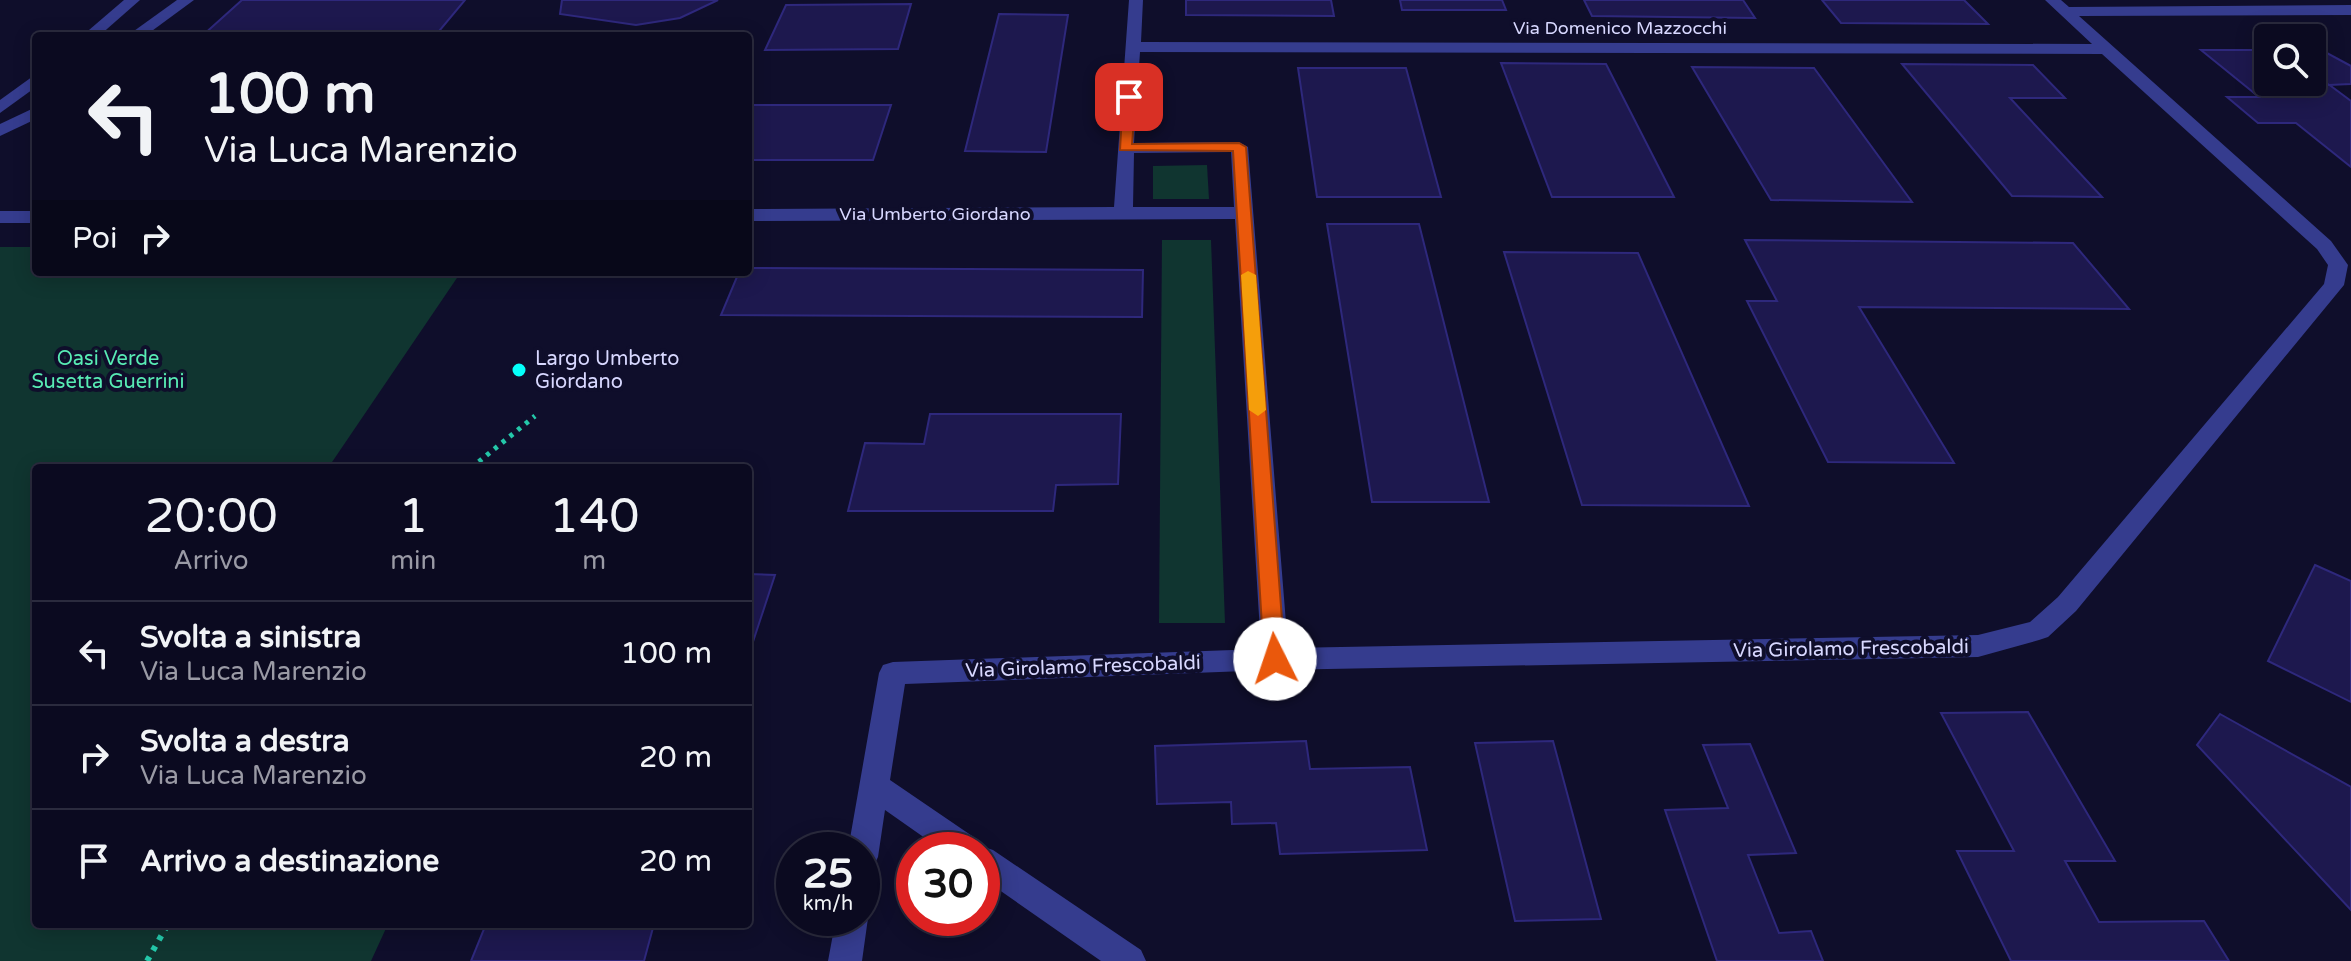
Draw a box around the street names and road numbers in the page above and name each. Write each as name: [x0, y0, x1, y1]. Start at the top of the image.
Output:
street label: Via Domenico Mazzocchi: [1513, 17, 1727, 39]
street label: Via Umberto Giordano: [839, 203, 1031, 225]
street label: Via Girolamo Frescobaldi: [1733, 635, 1969, 663]
street label: Via Girolamo Frescobaldi: [965, 651, 1201, 683]

